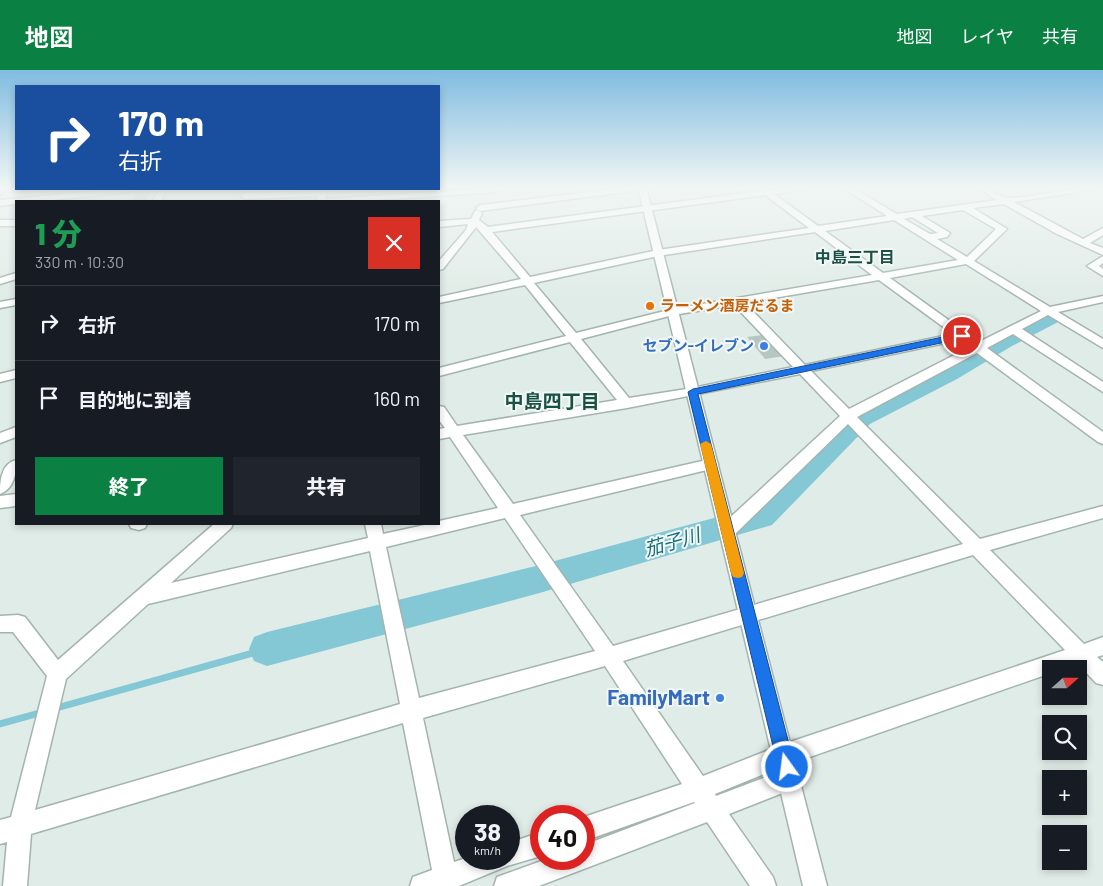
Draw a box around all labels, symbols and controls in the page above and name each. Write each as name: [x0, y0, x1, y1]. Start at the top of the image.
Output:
text: 地図: [25, 22, 73, 51]
text: 地図: [897, 25, 933, 47]
text: レイヤ: [961, 25, 1014, 47]
text: 共有: [1042, 25, 1078, 47]
text: 170 m: [118, 101, 204, 143]
icon: right: [35, 105, 100, 170]
text: 右折: [118, 147, 162, 173]
text: 1 分: [35, 215, 82, 251]
button: close: [368, 217, 420, 269]
district label: 中島三丁目: [815, 247, 895, 266]
text: 330 m · 10:30: [35, 252, 124, 271]
place label: ラーメン酒房だるま: [660, 296, 794, 314]
marker: ラーメン酒房だるま: [644, 300, 656, 312]
icon: right: [35, 309, 63, 337]
text: 170 m: [374, 312, 420, 335]
text: 右折: [78, 313, 116, 336]
pin: [941, 315, 983, 357]
icon: arrive: [948, 322, 976, 350]
place label: セブン-イレブン: [643, 336, 754, 354]
marker: セブン-イレブン: [758, 340, 770, 352]
icon: arrive: [35, 384, 63, 412]
text: 160 m: [373, 387, 420, 410]
text: 目的地に到着: [78, 388, 192, 411]
district label: 中島四丁目: [504, 389, 600, 412]
button: 終了: [35, 457, 223, 515]
button: 共有: [233, 457, 420, 515]
water label: 茄子川: [641, 522, 704, 560]
north arrow: [1042, 660, 1088, 705]
map controls: [1042, 660, 1087, 870]
place label: FamilyMart: [607, 684, 710, 709]
marker: FamilyMart: [714, 692, 726, 704]
button: search: [1042, 715, 1087, 760]
position arrow: [760, 740, 812, 792]
button: +: [1042, 770, 1087, 815]
speed limit sign: 40: [530, 805, 595, 870]
text: 38: [474, 816, 501, 846]
button: −: [1042, 825, 1087, 870]
text: km/h: [474, 843, 501, 857]

